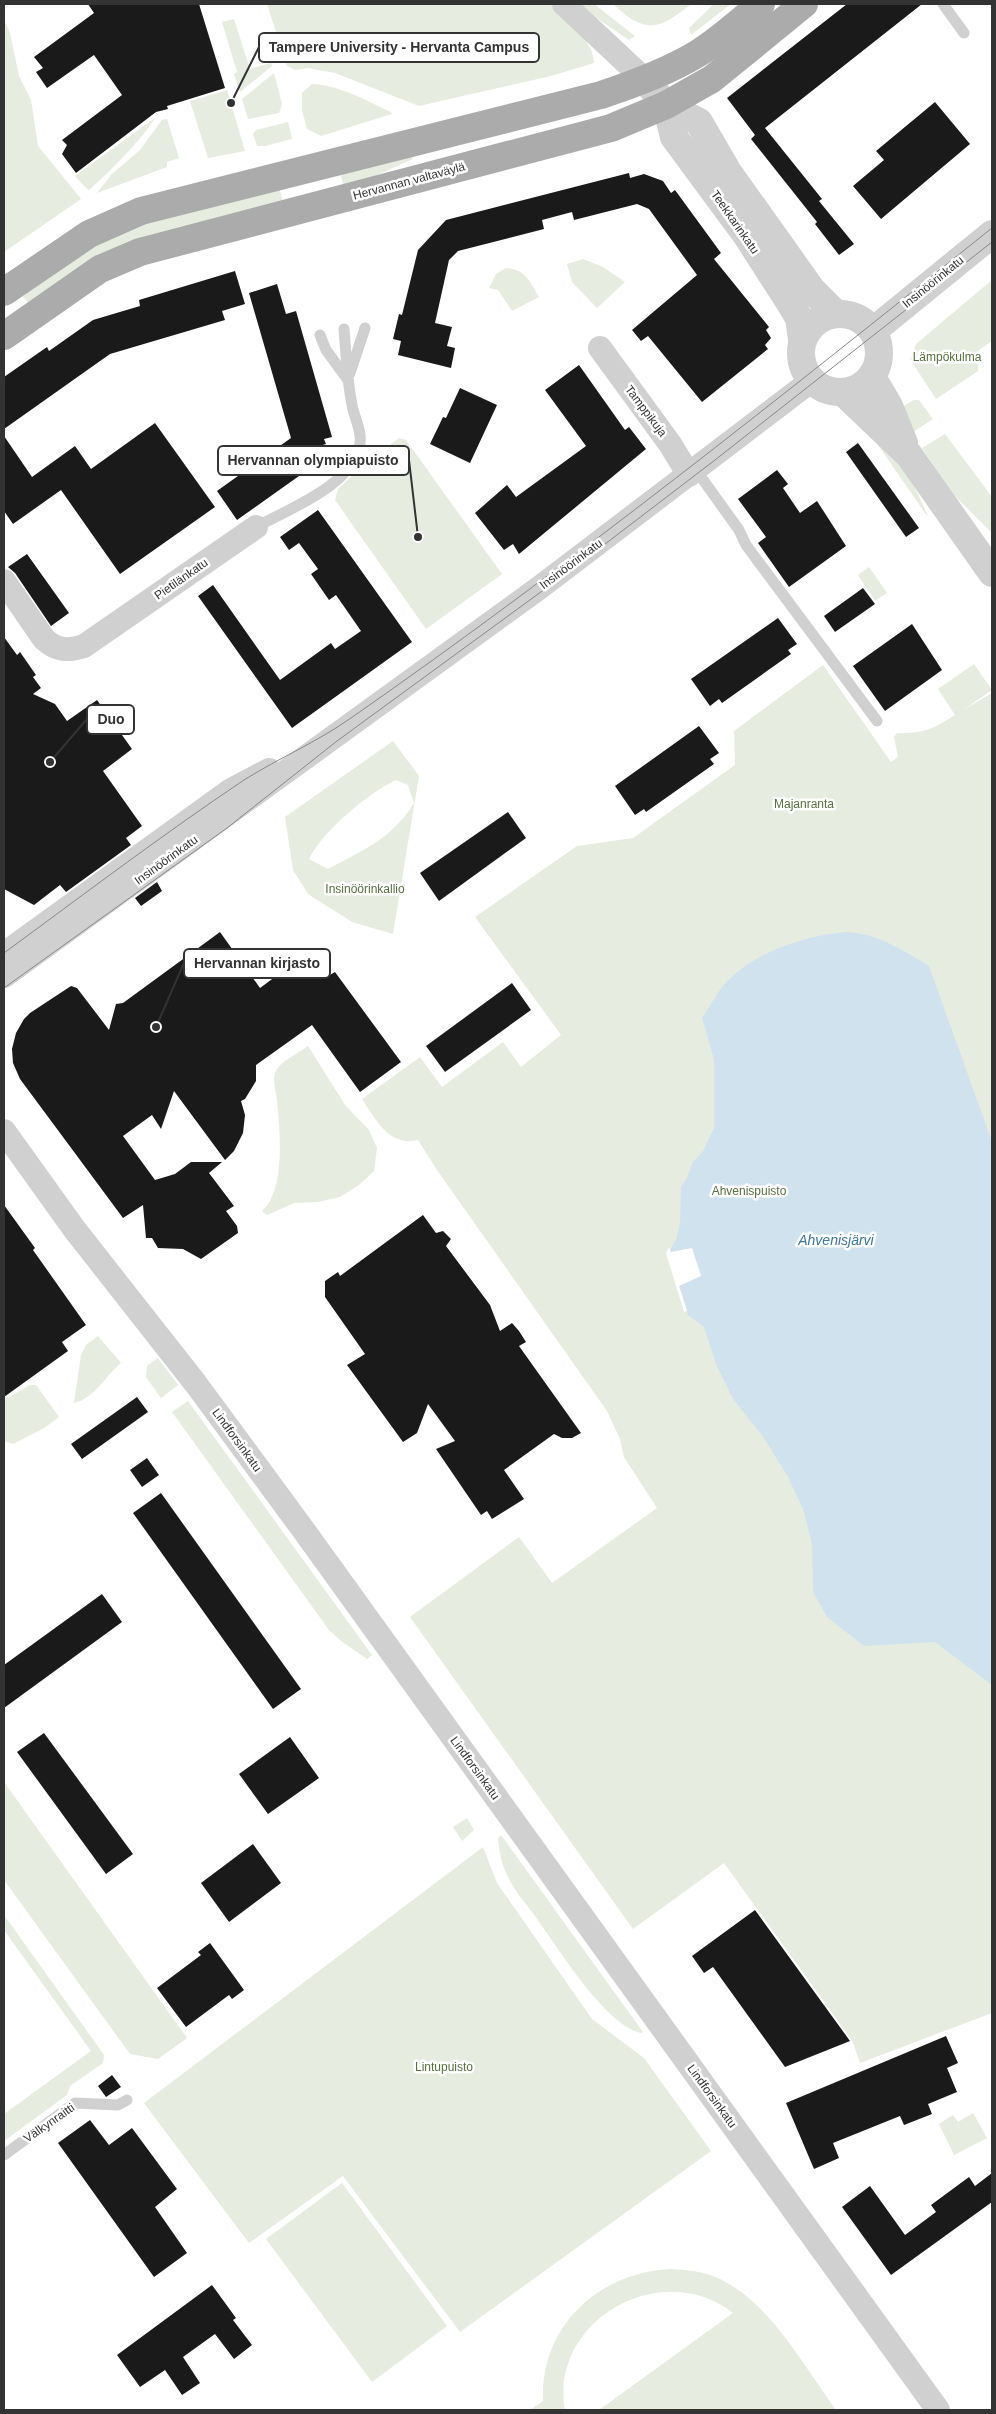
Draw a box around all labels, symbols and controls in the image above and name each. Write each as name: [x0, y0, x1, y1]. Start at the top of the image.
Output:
callout: Tampere University - Hervanta Campus: [259, 33, 539, 62]
text: Tampere University - Hervanta Campus: [269, 39, 529, 55]
street label: Hervannan valtaväylä: [351, 159, 467, 203]
street label: Teekkarinkatu: [708, 188, 762, 256]
street label: Insinöörinkatu: [900, 253, 966, 311]
park label: Lämpökulma: [913, 350, 982, 364]
street label: Tamppikuja: [622, 383, 670, 440]
callout: Hervannan olympiapuisto: [218, 446, 409, 475]
text: Hervannan olympiapuisto: [227, 452, 399, 468]
street label: Insinöörinkatu: [537, 536, 605, 592]
street label: Pietilänkatu: [152, 555, 210, 603]
callout: Duo: [87, 705, 134, 734]
text: Duo: [97, 711, 125, 727]
park label: Majanranta: [774, 797, 834, 811]
street label: Insinöörinkatu: [132, 832, 200, 888]
park label: Insinöörinkallio: [325, 882, 405, 896]
callout: Hervannan kirjasto: [184, 949, 330, 978]
text: Hervannan kirjasto: [194, 955, 320, 971]
park label: Ahvenispuisto: [712, 1184, 787, 1198]
water label: Ahvenisjärvi: [797, 1232, 875, 1248]
street label: Lindforsinkatu: [209, 1406, 265, 1474]
street label: Lindforsinkatu: [447, 1734, 503, 1802]
park label: Lintupuisto: [415, 2060, 473, 2074]
street label: Lindforsinkatu: [684, 2062, 740, 2130]
street label: Välkynraitti: [21, 2100, 77, 2146]

